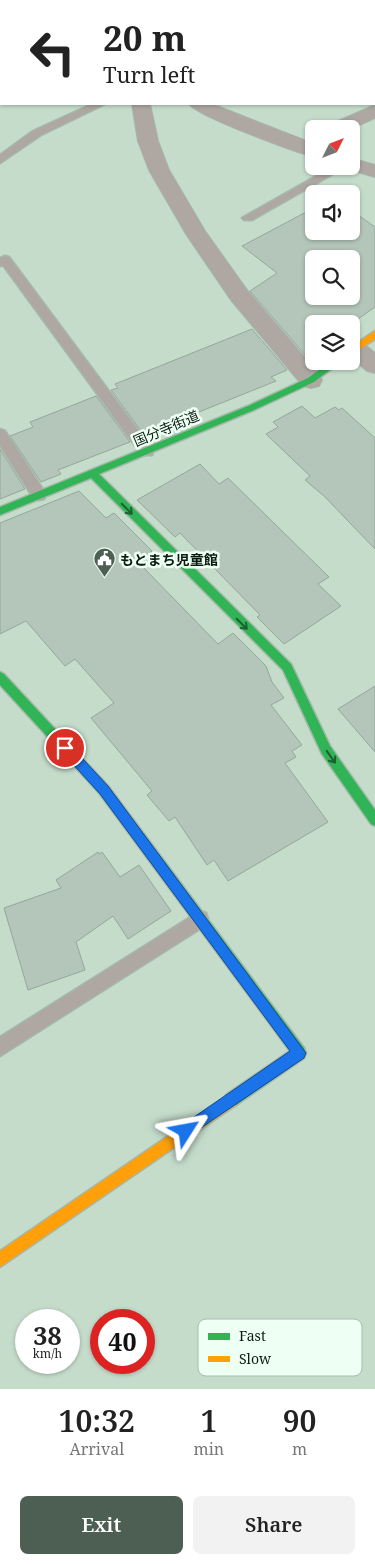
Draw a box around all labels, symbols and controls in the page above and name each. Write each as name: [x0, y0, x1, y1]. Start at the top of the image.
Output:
text: 20 m: [103, 14, 186, 61]
icon: left: [20, 20, 85, 85]
text: Turn left: [103, 59, 195, 89]
north arrow: [305, 120, 360, 175]
map controls: [305, 120, 360, 370]
button: sound: [305, 185, 360, 240]
button: search: [305, 250, 360, 305]
button: layers: [305, 315, 360, 370]
street label: 国分寺街道: [130, 406, 202, 450]
one-way arrow: [121, 503, 133, 515]
public building icon: もとまち児童館: [92, 547, 116, 578]
place label: もとまち児童館: [120, 550, 218, 569]
one-way arrow: [236, 617, 248, 629]
pin: [44, 727, 86, 769]
icon: arrive: [51, 734, 79, 762]
one-way arrow: [326, 750, 336, 764]
position arrow: [159, 1104, 211, 1156]
speed limit sign: 40: [90, 1309, 155, 1374]
text: 38: [33, 1318, 62, 1352]
legend: [198, 1319, 362, 1376]
text: Fast: [239, 1326, 266, 1345]
text: km/h: [33, 1345, 62, 1362]
text: Slow: [239, 1349, 272, 1368]
text: 10:32: [59, 1400, 135, 1441]
text: 1: [200, 1400, 217, 1441]
text: 90: [283, 1400, 316, 1441]
text: Arrival: [69, 1438, 124, 1460]
text: min: [194, 1438, 224, 1460]
text: m: [292, 1438, 307, 1460]
button: Exit: [20, 1496, 183, 1554]
button: Share: [193, 1496, 355, 1554]

